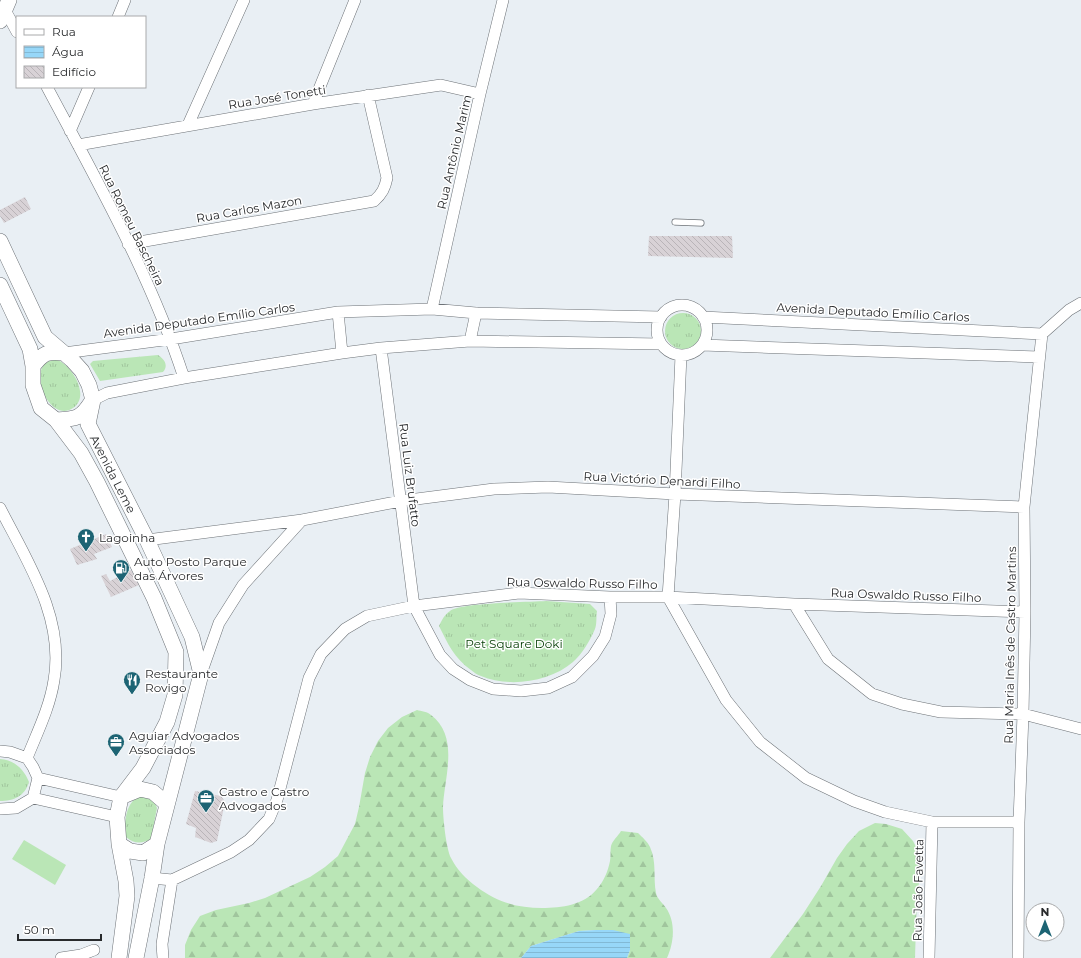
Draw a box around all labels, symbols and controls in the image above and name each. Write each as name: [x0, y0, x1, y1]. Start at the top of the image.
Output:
legend: [16, 16, 146, 88]
text: Rua: [52, 24, 76, 39]
text: Água: [52, 44, 84, 59]
text: Edifício: [52, 64, 96, 79]
street label: Rua José Tonetti: [227, 82, 327, 112]
street label: Rua Antônio Marim: [434, 93, 474, 211]
street label: Rua Romeu Bascheira: [96, 162, 168, 288]
street label: Rua Carlos Mazon: [195, 192, 303, 226]
street label: Avenida Deputado Emílio Carlos: [102, 299, 296, 341]
street label: Avenida Deputado Emílio Carlos: [776, 299, 970, 325]
street label: Rua Luiz Brufatto: [396, 422, 424, 528]
street label: Avenida Leme: [87, 432, 139, 516]
street label: Rua Victório Denardi Filho: [583, 468, 741, 492]
church icon: Lagoinha: [76, 527, 96, 552]
place label: Lagoinha: [99, 530, 155, 545]
street label: Rua Maria Inês de Castro Martins: [1001, 546, 1019, 744]
place label: Auto Posto Parque das Árvores: [134, 554, 247, 583]
fuel station icon: Auto Posto Parque das Árvores: [111, 558, 131, 583]
street label: Rua Oswaldo Russo Filho: [506, 574, 658, 592]
street label: Rua Oswaldo Russo Filho: [830, 585, 982, 605]
park label: Pet Square Doki: [465, 636, 563, 651]
place label: Restaurante Rovigo: [145, 666, 218, 695]
restaurant icon: Restaurante Rovigo: [122, 670, 142, 695]
place label: Aguiar Advogados Associados: [129, 728, 240, 757]
office icon: Aguiar Advogados Associados: [106, 732, 126, 757]
place label: Castro e Castro Advogados: [219, 784, 309, 813]
office icon: Castro e Castro Advogados: [196, 788, 216, 813]
street label: Rua João Favetta: [910, 839, 926, 941]
north arrow: [1025, 902, 1065, 942]
text: N: [1041, 905, 1049, 919]
scale bar: [18, 916, 101, 942]
text: 50 m: [24, 922, 55, 937]

